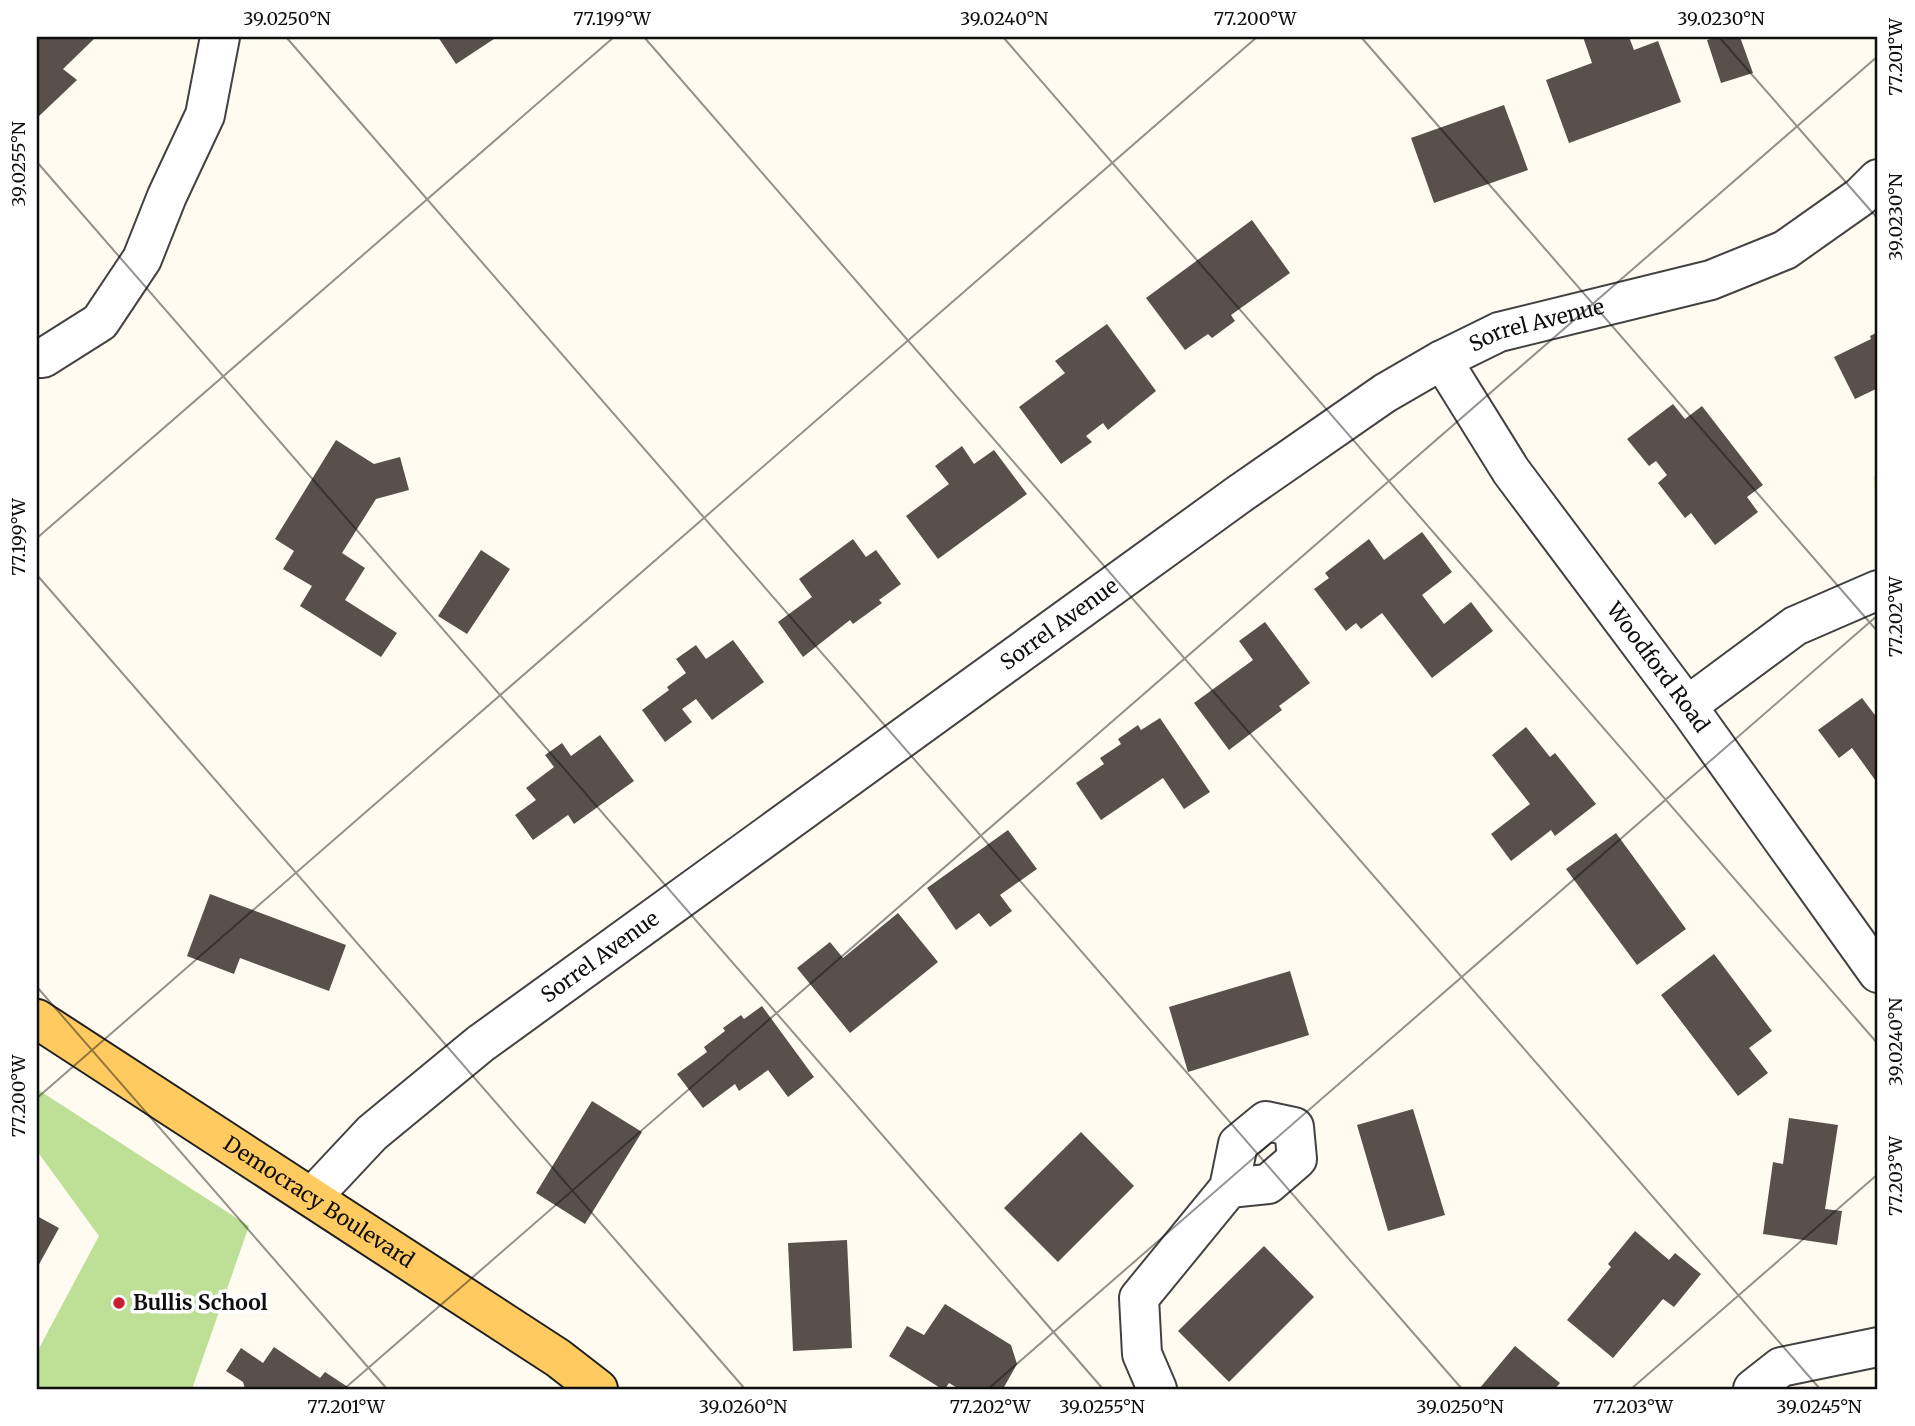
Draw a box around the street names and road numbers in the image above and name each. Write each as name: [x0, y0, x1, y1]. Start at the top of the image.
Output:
street label: Sorrel Avenue: [1464, 293, 1607, 358]
street label: Sorrel Avenue: [995, 572, 1124, 676]
street label: Woodford Road: [1600, 596, 1716, 738]
street label: Sorrel Avenue: [535, 905, 664, 1008]
street label: Democracy Boulevard: [218, 1130, 420, 1274]

